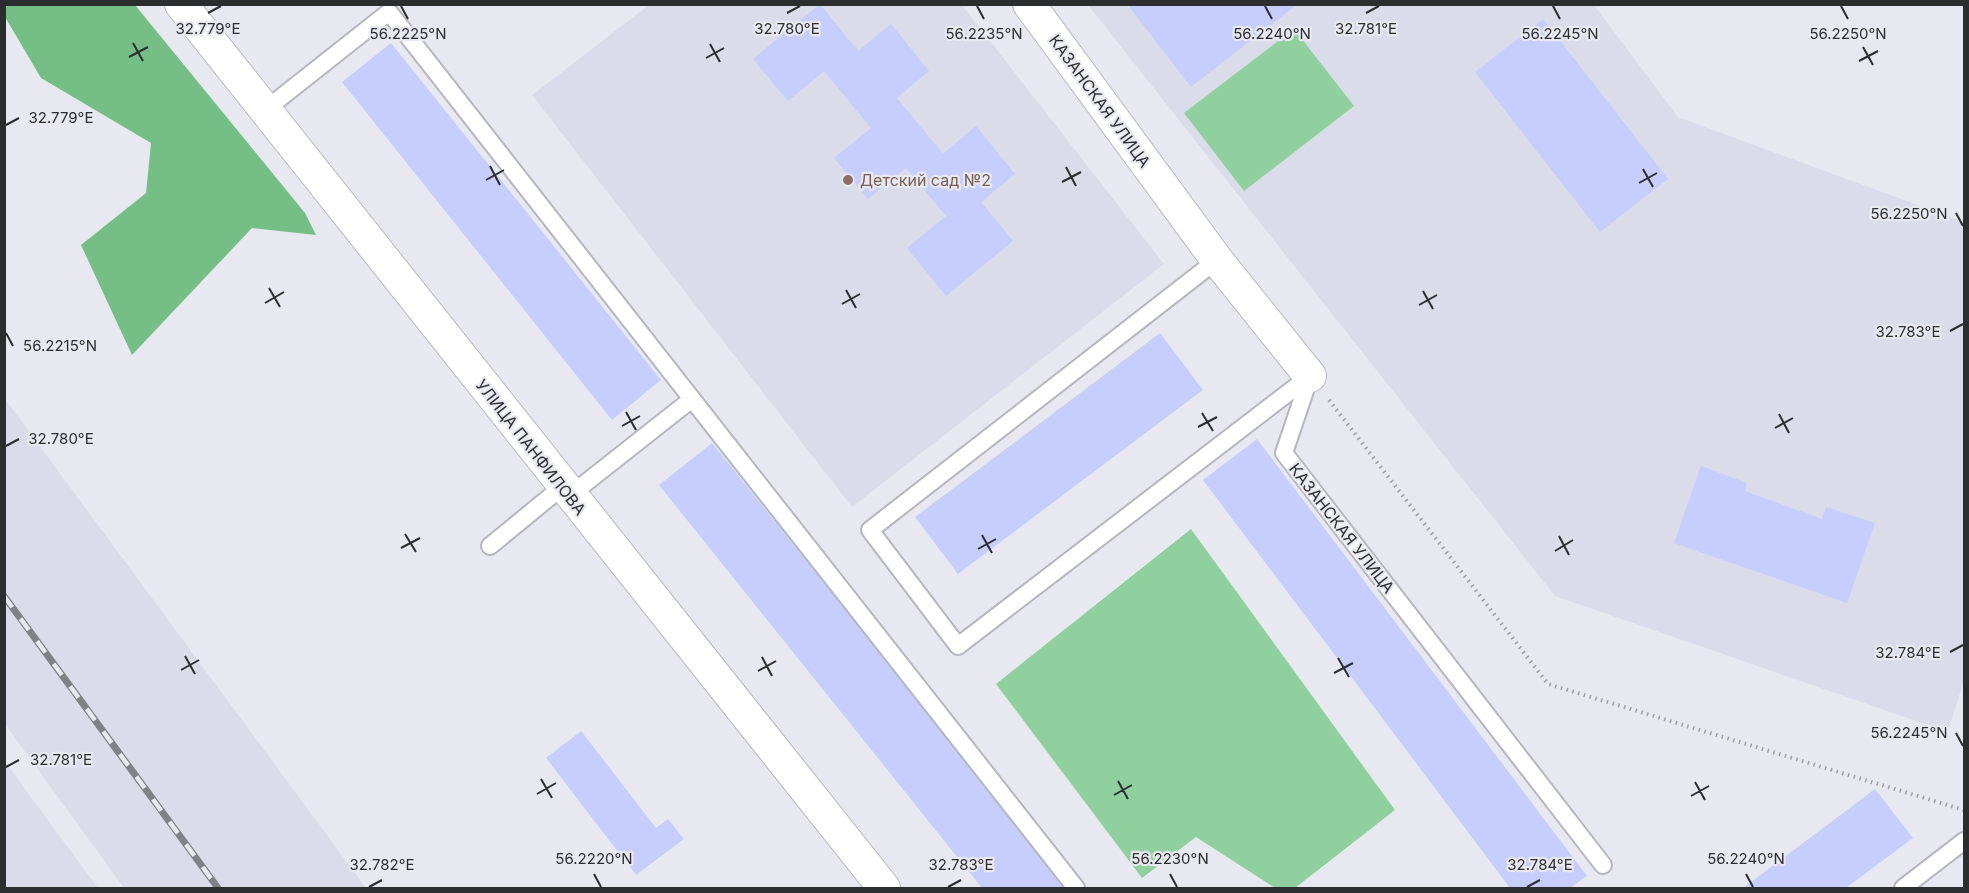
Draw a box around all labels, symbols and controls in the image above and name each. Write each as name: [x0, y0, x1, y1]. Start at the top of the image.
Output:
text: 32.779°E: [176, 19, 240, 38]
text: 32.780°E: [754, 19, 820, 38]
text: 32.781°E: [1335, 19, 1397, 38]
text: 56.2225°N: [370, 24, 446, 43]
text: 56.2235°N: [945, 24, 1023, 43]
text: 56.2240°N: [1233, 24, 1311, 43]
text: 56.2245°N: [1521, 24, 1599, 43]
text: 56.2250°N: [1809, 24, 1887, 43]
street label: КАЗАНСКАЯ УЛИЦА: [1045, 31, 1155, 171]
text: 32.779°E: [29, 108, 93, 127]
place label: Детский сад №2: [860, 170, 991, 190]
marker: Детский сад №2: [841, 173, 855, 187]
text: 56.2250°N: [1870, 204, 1948, 223]
text: 32.783°E: [1876, 322, 1940, 341]
text: 56.2215°N: [23, 336, 97, 355]
street label: УЛИЦА ПАНФИЛОВА: [472, 375, 590, 519]
text: 32.780°E: [28, 429, 94, 448]
street label: КАЗАНСКАЯ УЛИЦА: [1285, 459, 1399, 597]
text: 32.784°E: [1875, 643, 1941, 662]
text: 56.2245°N: [1870, 723, 1948, 742]
text: 32.781°E: [30, 750, 92, 769]
text: 56.2220°N: [555, 849, 633, 868]
text: 56.2230°N: [1131, 849, 1209, 868]
text: 56.2240°N: [1707, 849, 1785, 868]
text: 32.782°E: [349, 855, 415, 874]
text: 32.783°E: [929, 855, 993, 874]
text: 32.784°E: [1507, 855, 1573, 874]

